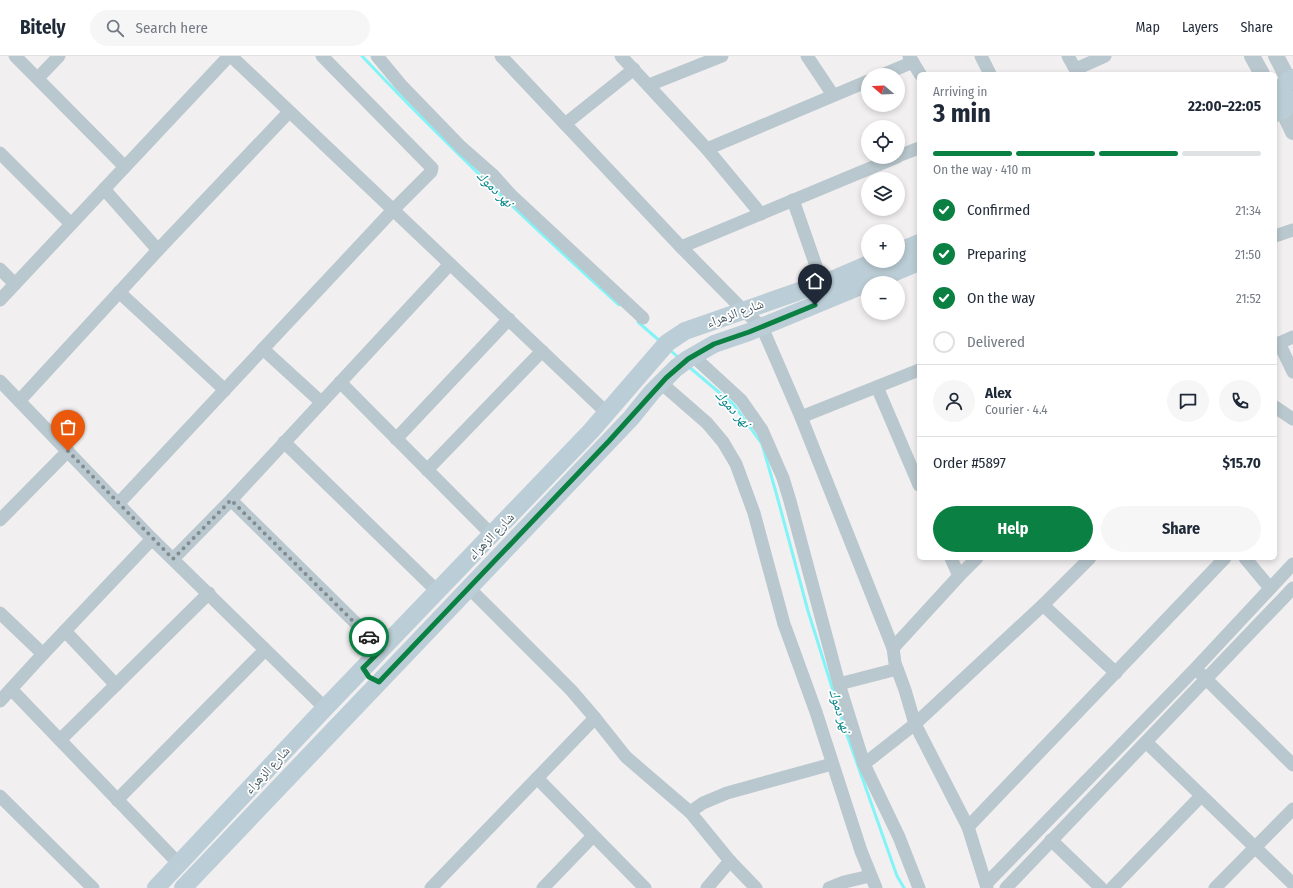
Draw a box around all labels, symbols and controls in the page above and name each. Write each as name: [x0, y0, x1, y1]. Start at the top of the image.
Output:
search box: [90, 10, 370, 46]
text: Bitely: [20, 16, 66, 39]
icon: search: [104, 17, 126, 39]
text: Search here: [136, 19, 208, 37]
text: Map: [1136, 19, 1160, 36]
text: Layers: [1182, 19, 1218, 36]
text: Share: [1240, 19, 1273, 36]
north arrow: [861, 68, 905, 112]
map controls: [861, 68, 905, 320]
text: Arriving in: [933, 84, 987, 99]
text: 22:00–22:05: [1188, 97, 1261, 115]
text: 3 min: [933, 98, 991, 129]
button: locate: [861, 120, 905, 164]
text: On the way · 410 m: [933, 162, 1031, 177]
water label: نهر دموك: [473, 167, 518, 212]
button: layers: [861, 172, 905, 216]
icon: check: [933, 199, 955, 221]
text: Confirmed: [967, 201, 1030, 219]
text: 21:34: [1236, 203, 1261, 218]
button: +: [861, 224, 905, 268]
icon: check: [933, 243, 955, 265]
text: Preparing: [967, 245, 1026, 263]
text: 21:50: [1235, 247, 1261, 262]
pin: [798, 264, 832, 305]
icon: home: [804, 270, 826, 292]
button: −: [861, 276, 905, 320]
icon: check: [933, 287, 955, 309]
text: On the way: [967, 289, 1035, 307]
text: 21:52: [1236, 291, 1261, 306]
street label: شارع الزهراء: [704, 296, 766, 332]
text: Delivered: [967, 333, 1025, 351]
button: person: [933, 380, 975, 422]
button: chat: [1167, 380, 1209, 422]
button: phone: [1219, 380, 1261, 422]
text: Alex: [985, 384, 1012, 402]
water label: نهر دموك: [712, 387, 756, 433]
text: Courier · 4.4: [985, 402, 1048, 417]
pin: [51, 410, 85, 451]
icon: bag: [57, 416, 79, 438]
text: Order #5897: [933, 454, 1006, 472]
text: $15.70: [1222, 454, 1261, 472]
button: Help: [933, 506, 1093, 552]
button: Share: [1101, 506, 1261, 552]
street label: شارع الزهراء: [465, 509, 519, 564]
courier: [349, 617, 389, 657]
icon: car: [358, 626, 380, 648]
water label: نهر دموك: [825, 687, 855, 737]
street label: شارع الزهراء: [241, 743, 294, 798]

